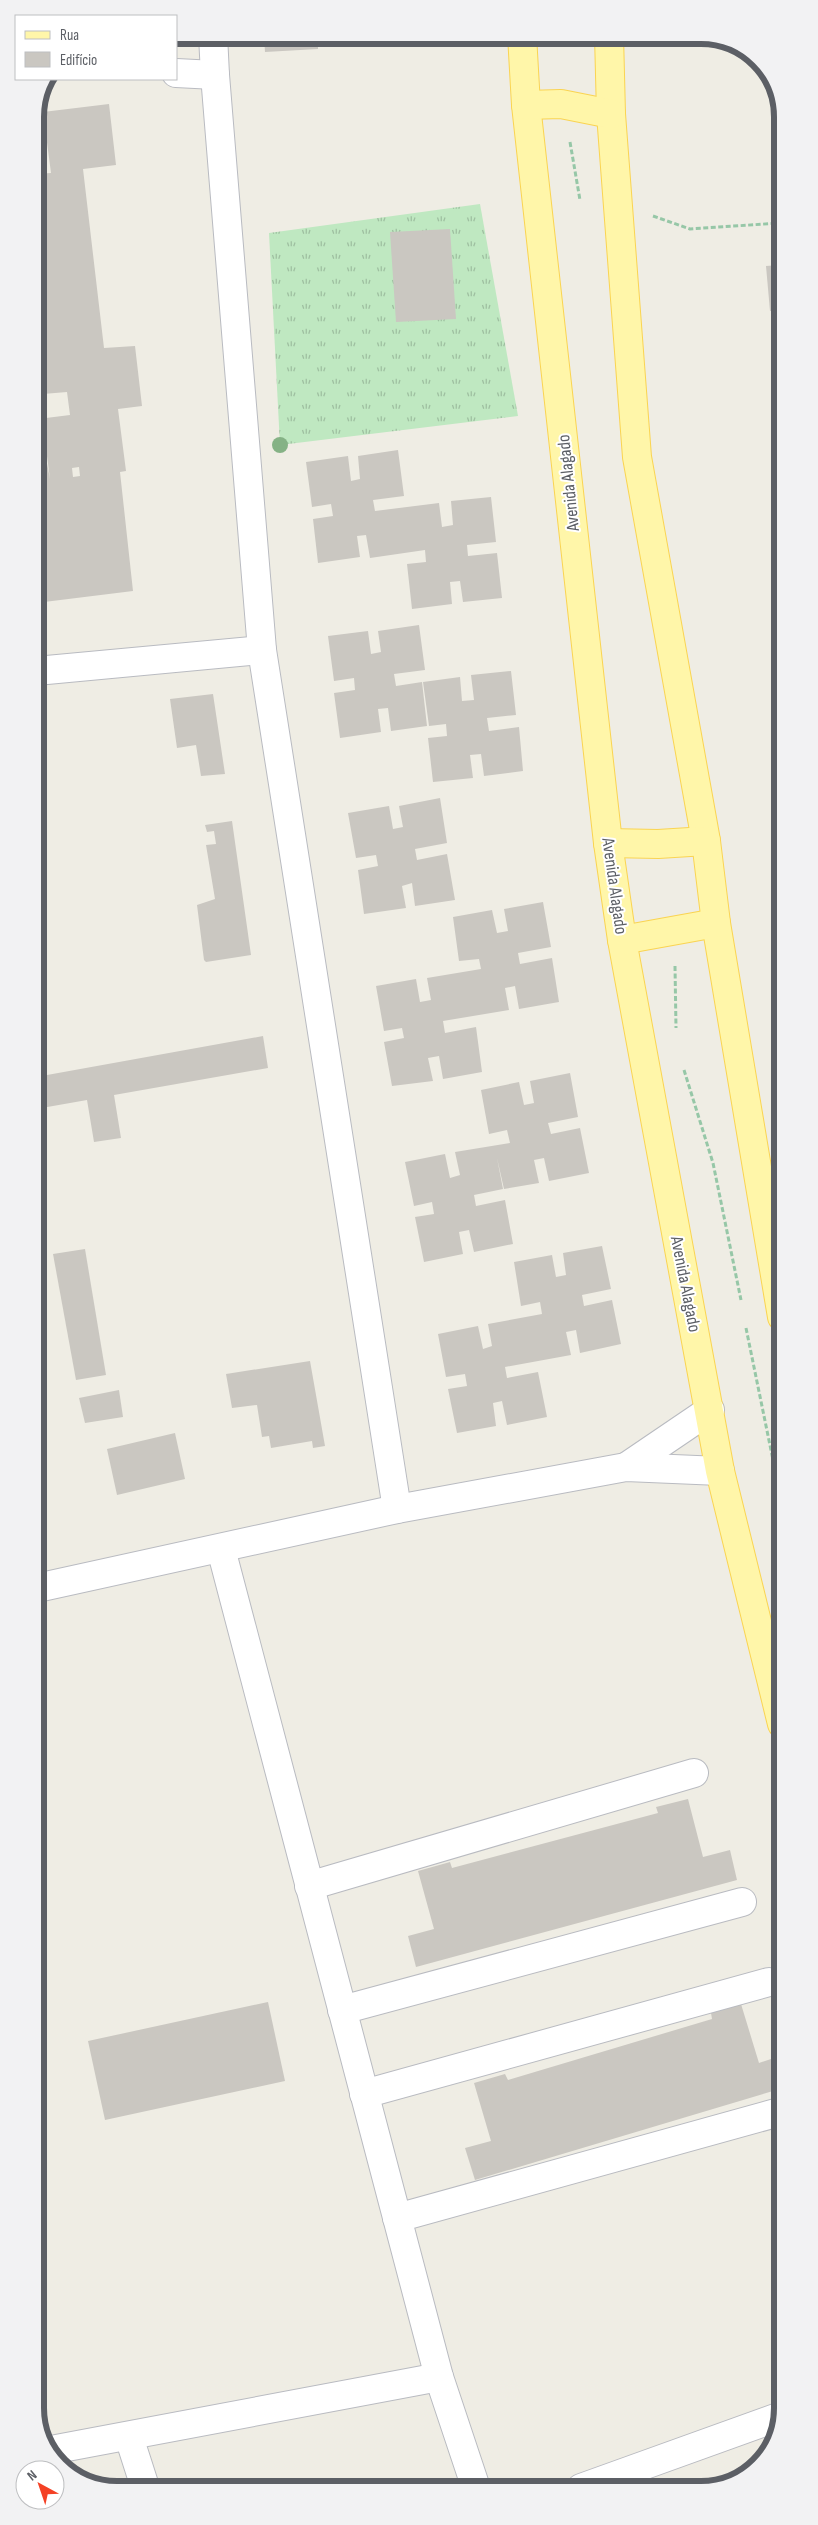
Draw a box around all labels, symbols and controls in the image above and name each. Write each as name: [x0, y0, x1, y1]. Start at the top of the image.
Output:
legend: [15, 15, 178, 80]
text: Rua: [60, 26, 79, 45]
text: Edifício: [60, 51, 97, 70]
street label: Avenida Alagado: [553, 434, 584, 533]
street label: Avenida Alagado: [597, 836, 632, 936]
street label: Avenida Alagado: [666, 1234, 705, 1334]
north arrow: [15, 2460, 65, 2510]
text: N: [24, 2467, 40, 2484]

